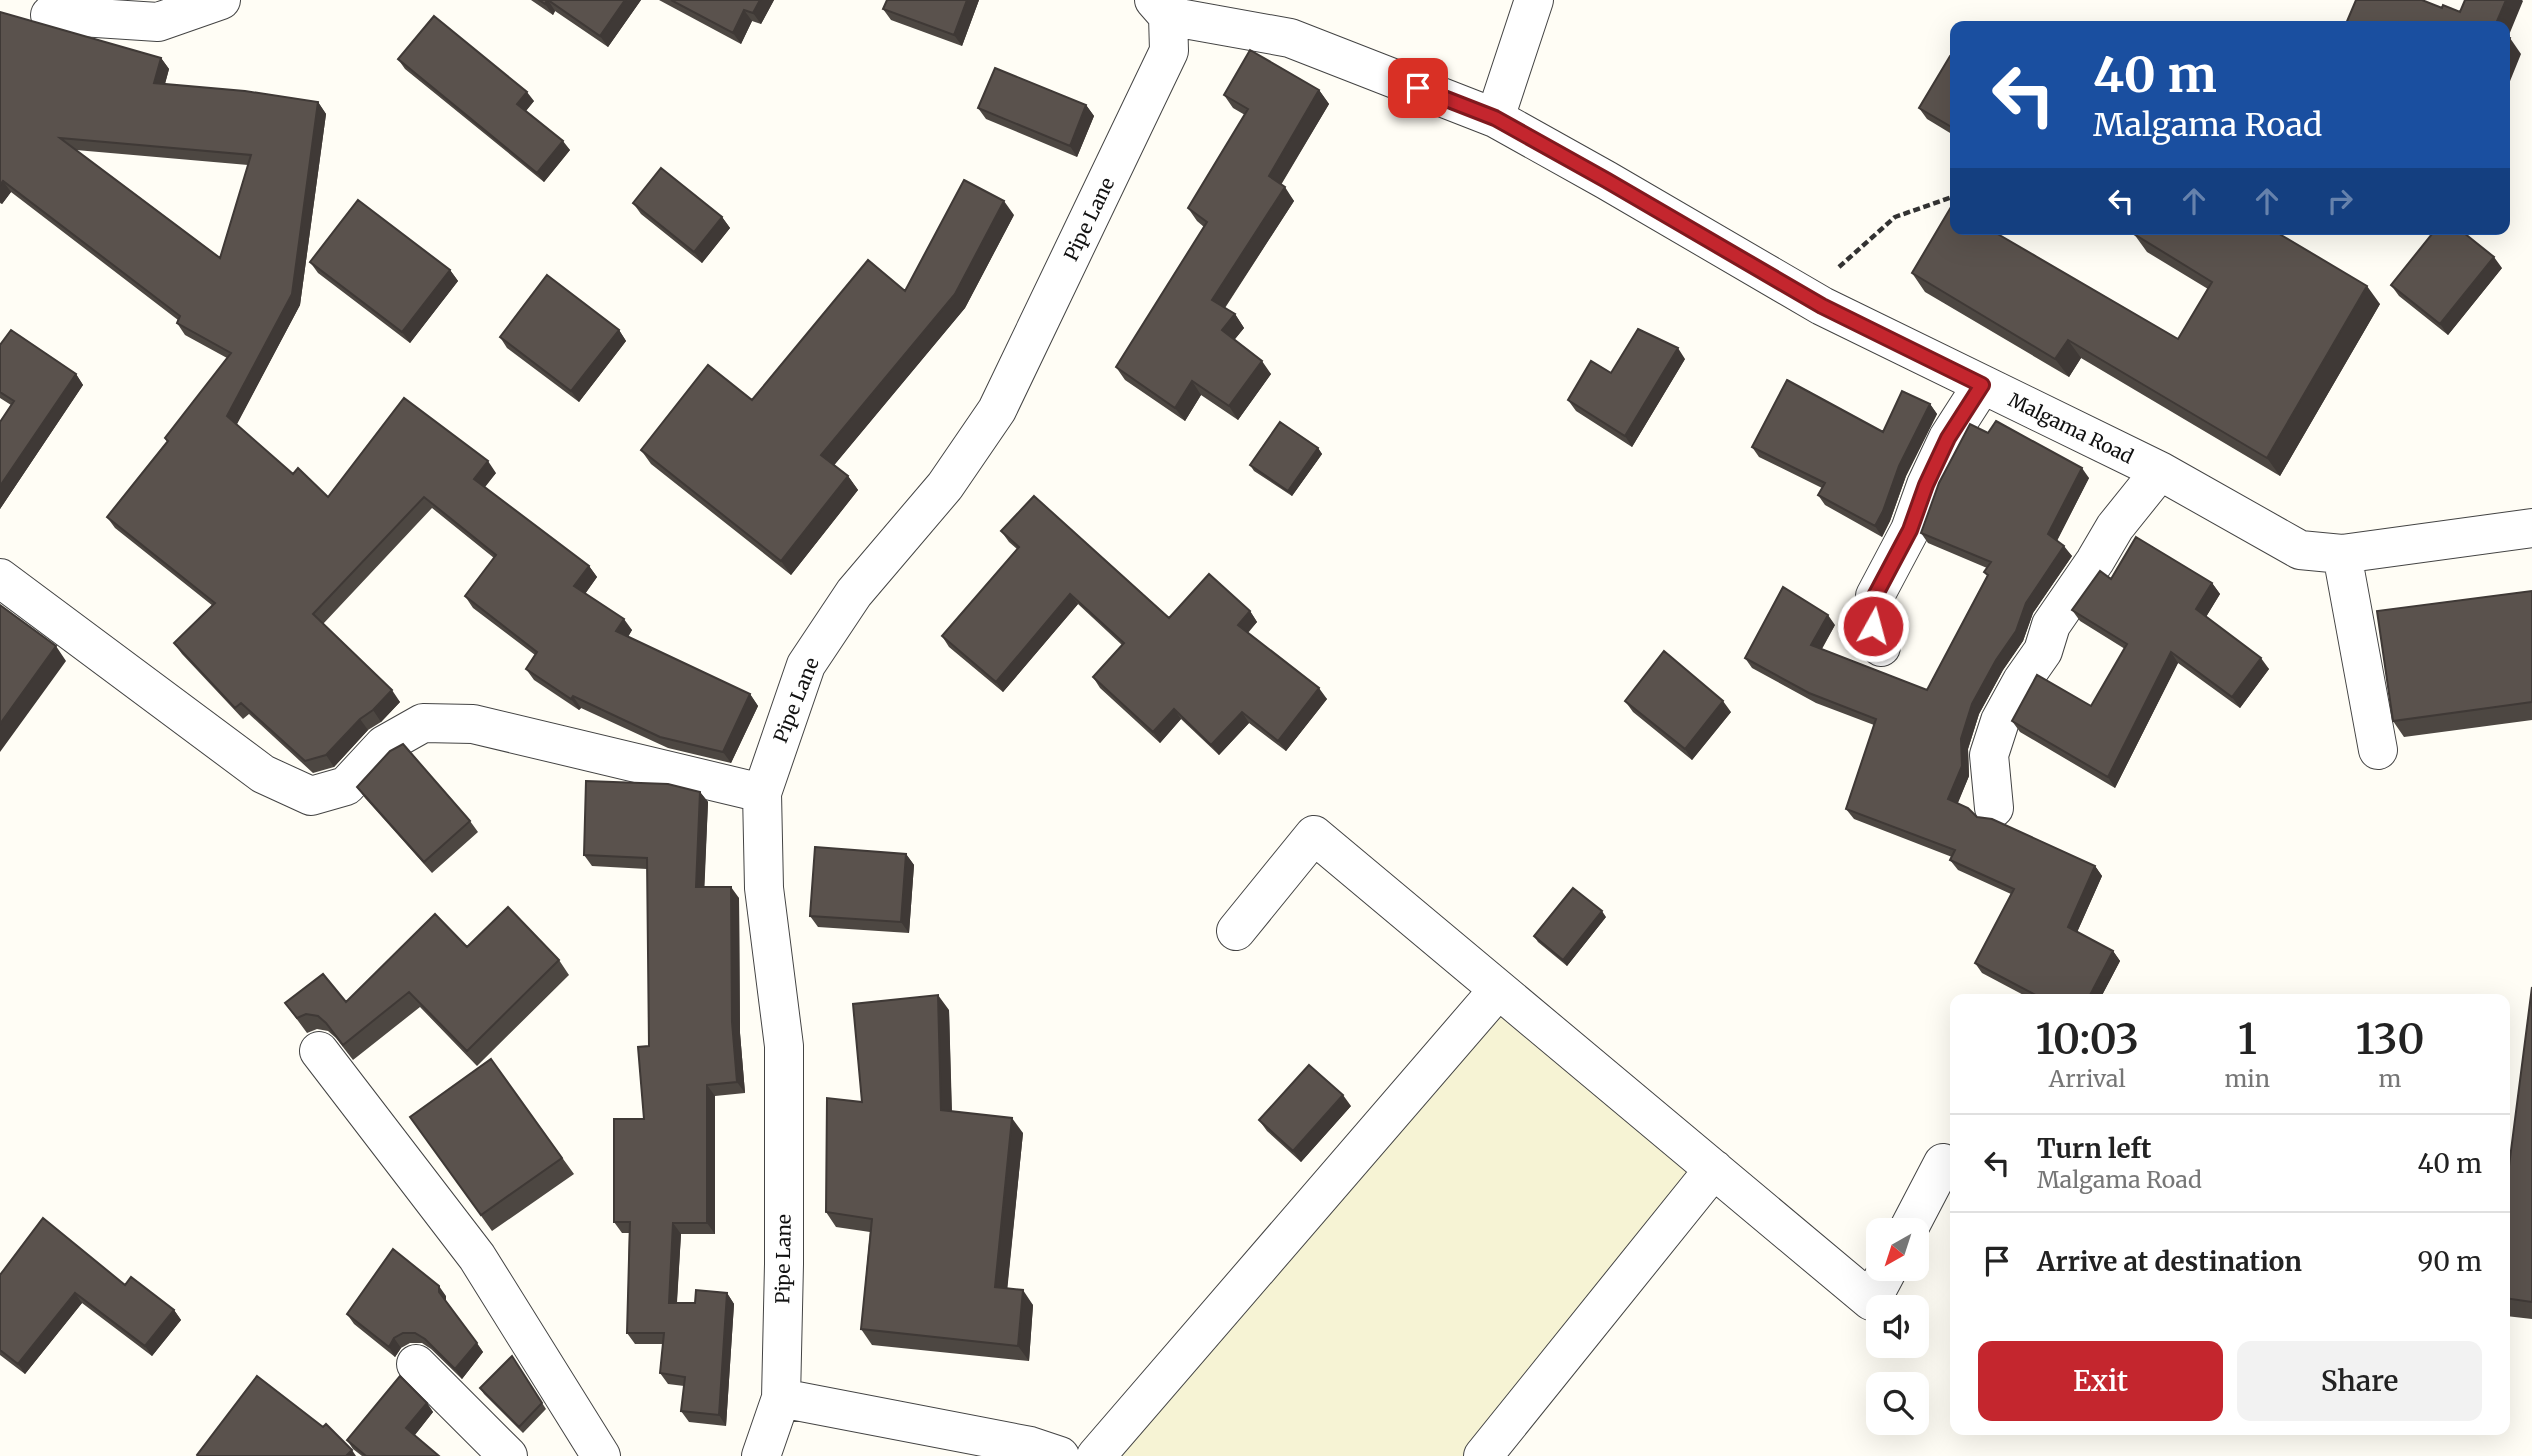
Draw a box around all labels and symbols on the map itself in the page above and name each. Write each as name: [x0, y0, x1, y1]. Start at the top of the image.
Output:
pin: [1388, 58, 1448, 118]
street label: Pipe Lane: [1059, 173, 1119, 265]
street label: Malgama Road: [2005, 387, 2137, 469]
position arrow: [1836, 589, 1910, 663]
street label: Pipe Lane: [768, 654, 824, 746]
street label: Pipe Lane: [770, 1214, 796, 1304]
north arrow: [1866, 1218, 1928, 1281]

